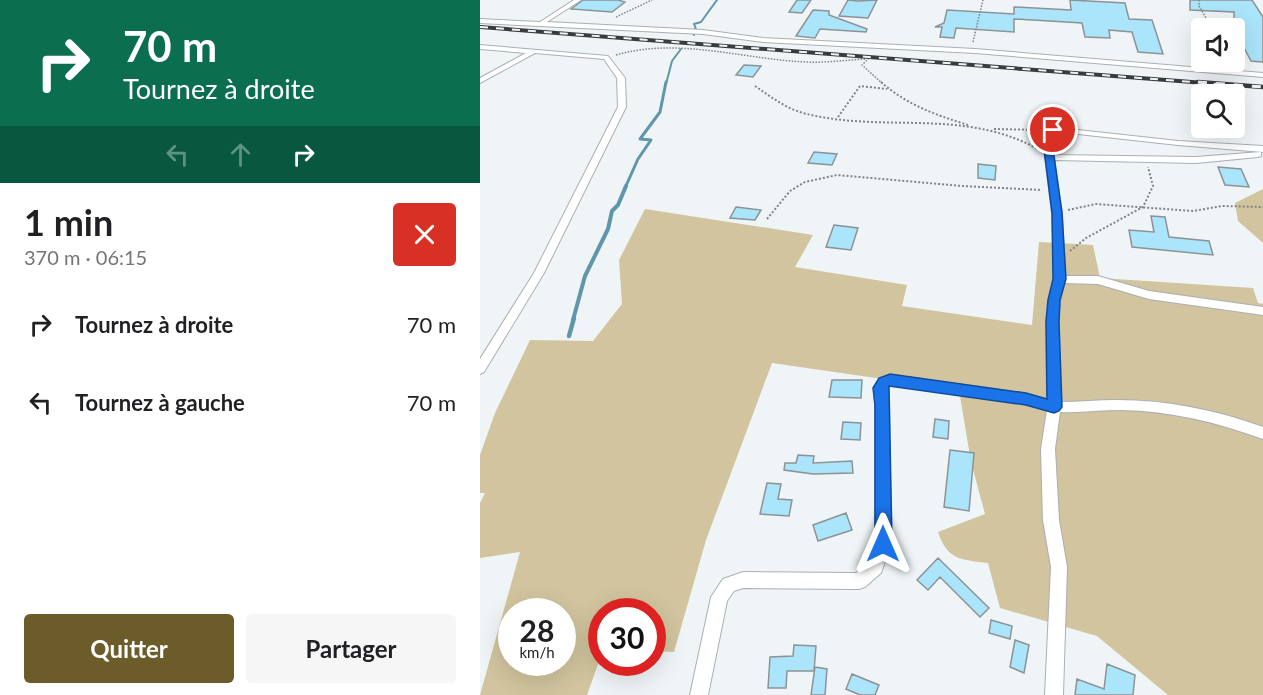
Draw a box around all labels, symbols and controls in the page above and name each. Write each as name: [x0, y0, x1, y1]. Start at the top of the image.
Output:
map controls: [1191, 18, 1245, 138]
button: sound: [1191, 18, 1245, 72]
text: 70 m: [123, 21, 217, 71]
icon: right: [24, 24, 102, 102]
text: Tournez à droite: [123, 72, 315, 105]
button: search: [1191, 84, 1245, 138]
pin: [1027, 104, 1078, 155]
icon: arrive: [1036, 113, 1069, 146]
icon: left: [161, 138, 194, 171]
icon: ahead: [224, 138, 257, 171]
icon: right: [287, 138, 320, 171]
text: 1 min: [24, 200, 113, 244]
button: close: [393, 203, 456, 266]
text: 370 m · 06:15: [24, 245, 147, 269]
icon: right: [24, 308, 57, 341]
text: Tournez à droite: [75, 311, 233, 338]
text: 70 m: [407, 311, 456, 338]
icon: left: [24, 386, 57, 419]
text: Tournez à gauche: [75, 389, 245, 416]
text: 70 m: [407, 389, 456, 416]
position arrow: [851, 512, 915, 576]
speed limit sign: 30: [588, 598, 666, 676]
text: 28: [520, 612, 554, 648]
button: Quitter: [24, 614, 234, 683]
button: Partager: [246, 614, 456, 683]
text: km/h: [519, 643, 555, 661]

